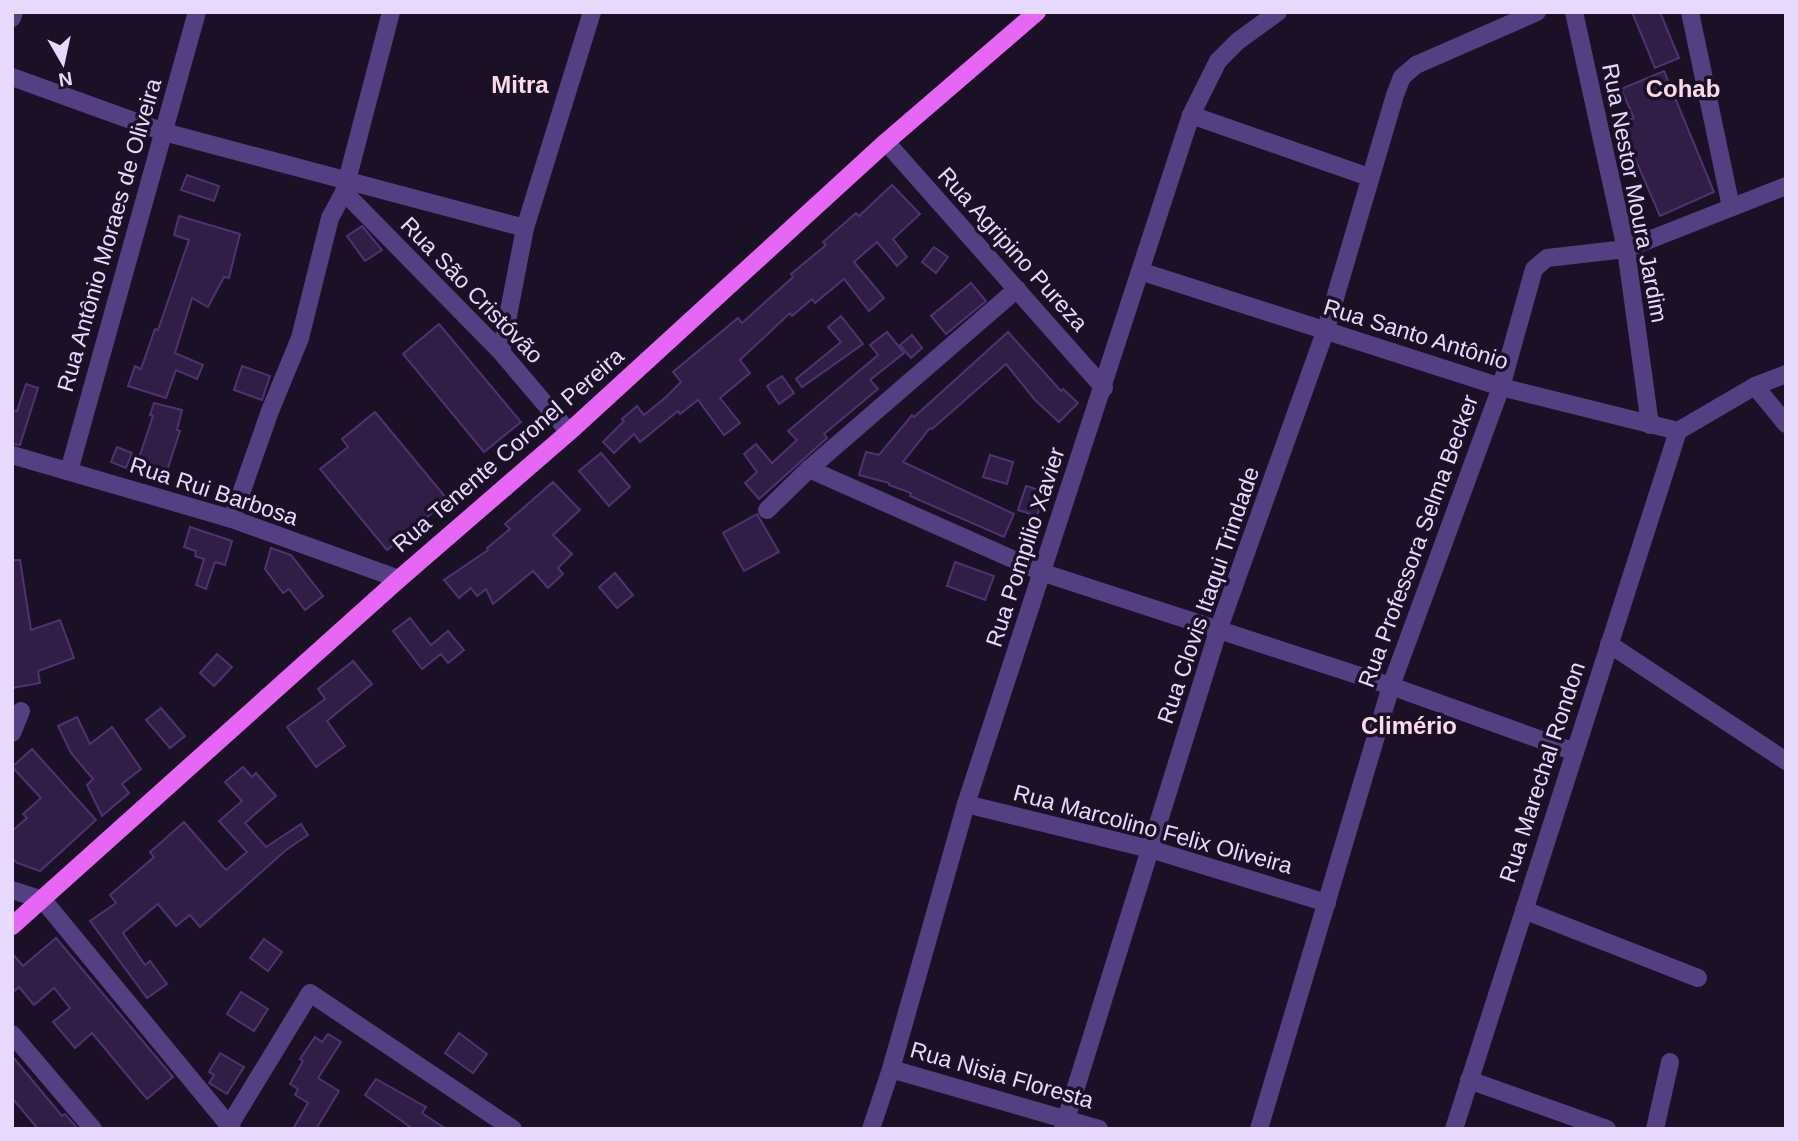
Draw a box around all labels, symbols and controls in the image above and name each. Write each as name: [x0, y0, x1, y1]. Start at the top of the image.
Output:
north arrow: [28, 28, 98, 98]
street label: Rua Nestor Moura Jardim: [1597, 61, 1673, 325]
text: N: [57, 68, 74, 91]
district label: Mitra: [491, 71, 549, 98]
street label: Rua Antônio Moraes de Oliveira: [52, 75, 166, 395]
district label: Cohab: [1646, 75, 1720, 102]
street label: Rua Agripino Pureza: [933, 162, 1093, 336]
street label: Rua São Cristóvão: [396, 212, 548, 368]
street label: Rua Santo Antônio: [1320, 294, 1512, 374]
street label: Rua Tenente Coronel Pereira: [387, 342, 629, 557]
street label: Rua Professora Selma Becker: [1353, 391, 1483, 691]
street label: Rua Pompilio Xavier: [980, 444, 1070, 650]
street label: Rua Rui Barbosa: [127, 452, 302, 530]
street label: Rua Clovis Itaqui Trindade: [1152, 463, 1264, 727]
street label: Rua Marechal Rondon: [1494, 659, 1590, 885]
district label: Climério: [1361, 712, 1457, 739]
street label: Rua Marcolino Felix Oliveira: [1011, 779, 1295, 879]
street label: Rua Nisia Floresta: [907, 1036, 1097, 1114]

